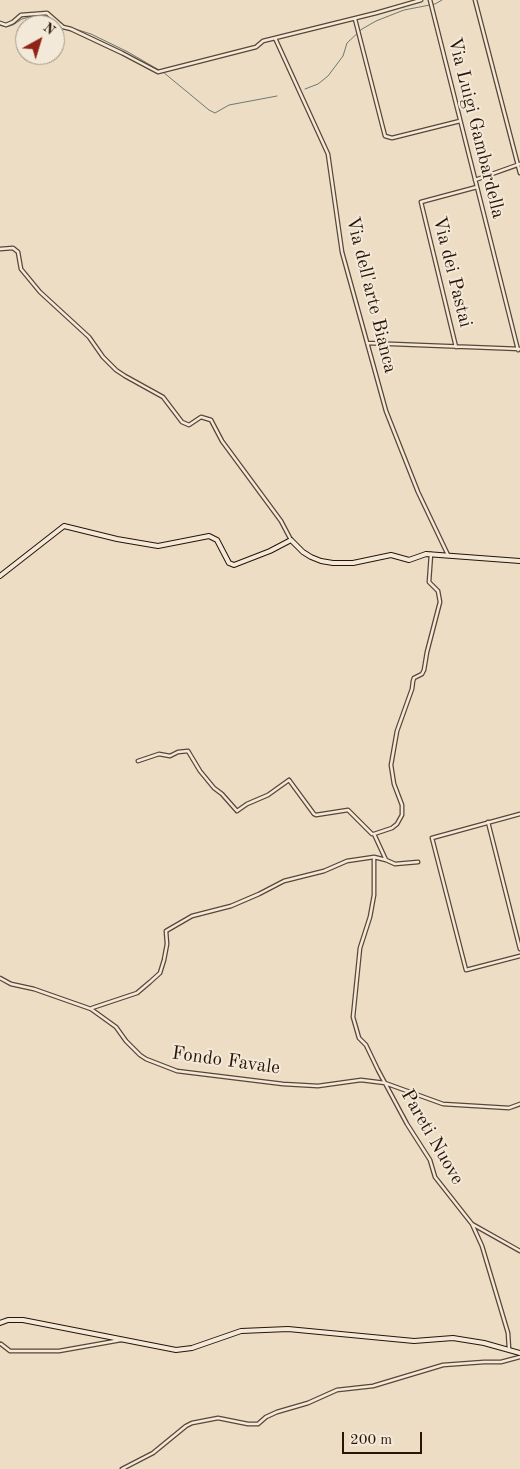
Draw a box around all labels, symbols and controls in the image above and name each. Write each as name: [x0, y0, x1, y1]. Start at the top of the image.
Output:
north arrow: [15, 15, 65, 65]
text: N: [40, 20, 57, 38]
street label: Via Luigi Gambardella: [442, 35, 510, 221]
street label: Via dell'arte Bianca: [341, 214, 401, 376]
street label: Via dei Pastai: [427, 214, 477, 330]
street label: Fondo Favale: [170, 1042, 282, 1080]
street label: Pareti Nuove: [396, 1085, 468, 1189]
scale bar: [345, 1422, 425, 1454]
text: 200 m: [350, 1433, 392, 1448]

